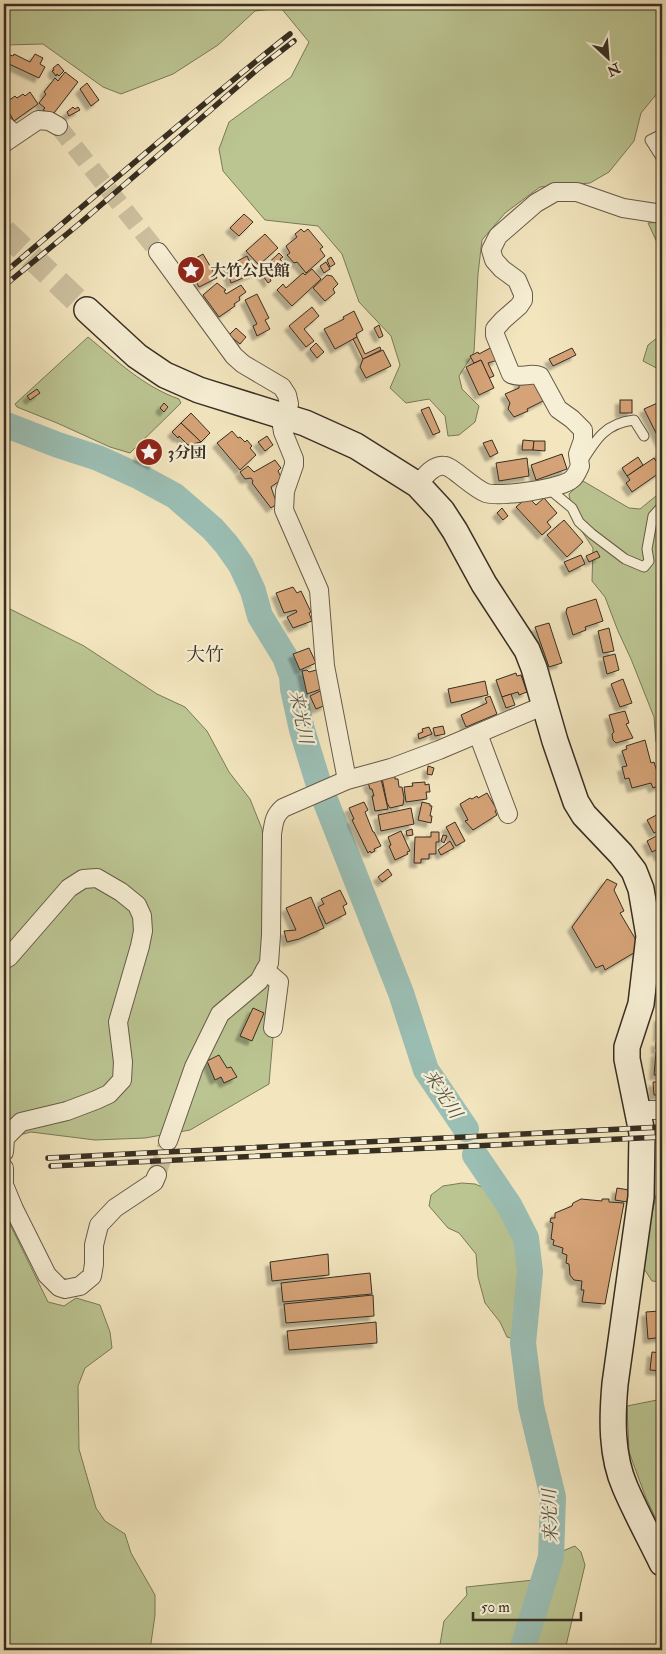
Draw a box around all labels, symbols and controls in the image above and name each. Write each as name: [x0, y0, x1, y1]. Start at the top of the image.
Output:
north arrow: [584, 32, 634, 82]
text: N: [604, 58, 624, 80]
place icon: 大竹公民館: [176, 255, 206, 285]
place label: 大竹公民館: [210, 261, 290, 281]
place icon: 3分団: [134, 437, 164, 467]
place label: 3分団: [168, 443, 206, 463]
district label: 大竹: [186, 643, 224, 667]
water label: 来光川: [284, 688, 318, 748]
water label: 来光川: [418, 1065, 468, 1125]
water label: 来光川: [538, 1487, 563, 1543]
scale bar: [473, 1589, 581, 1621]
text: 50 m: [481, 1598, 510, 1617]

